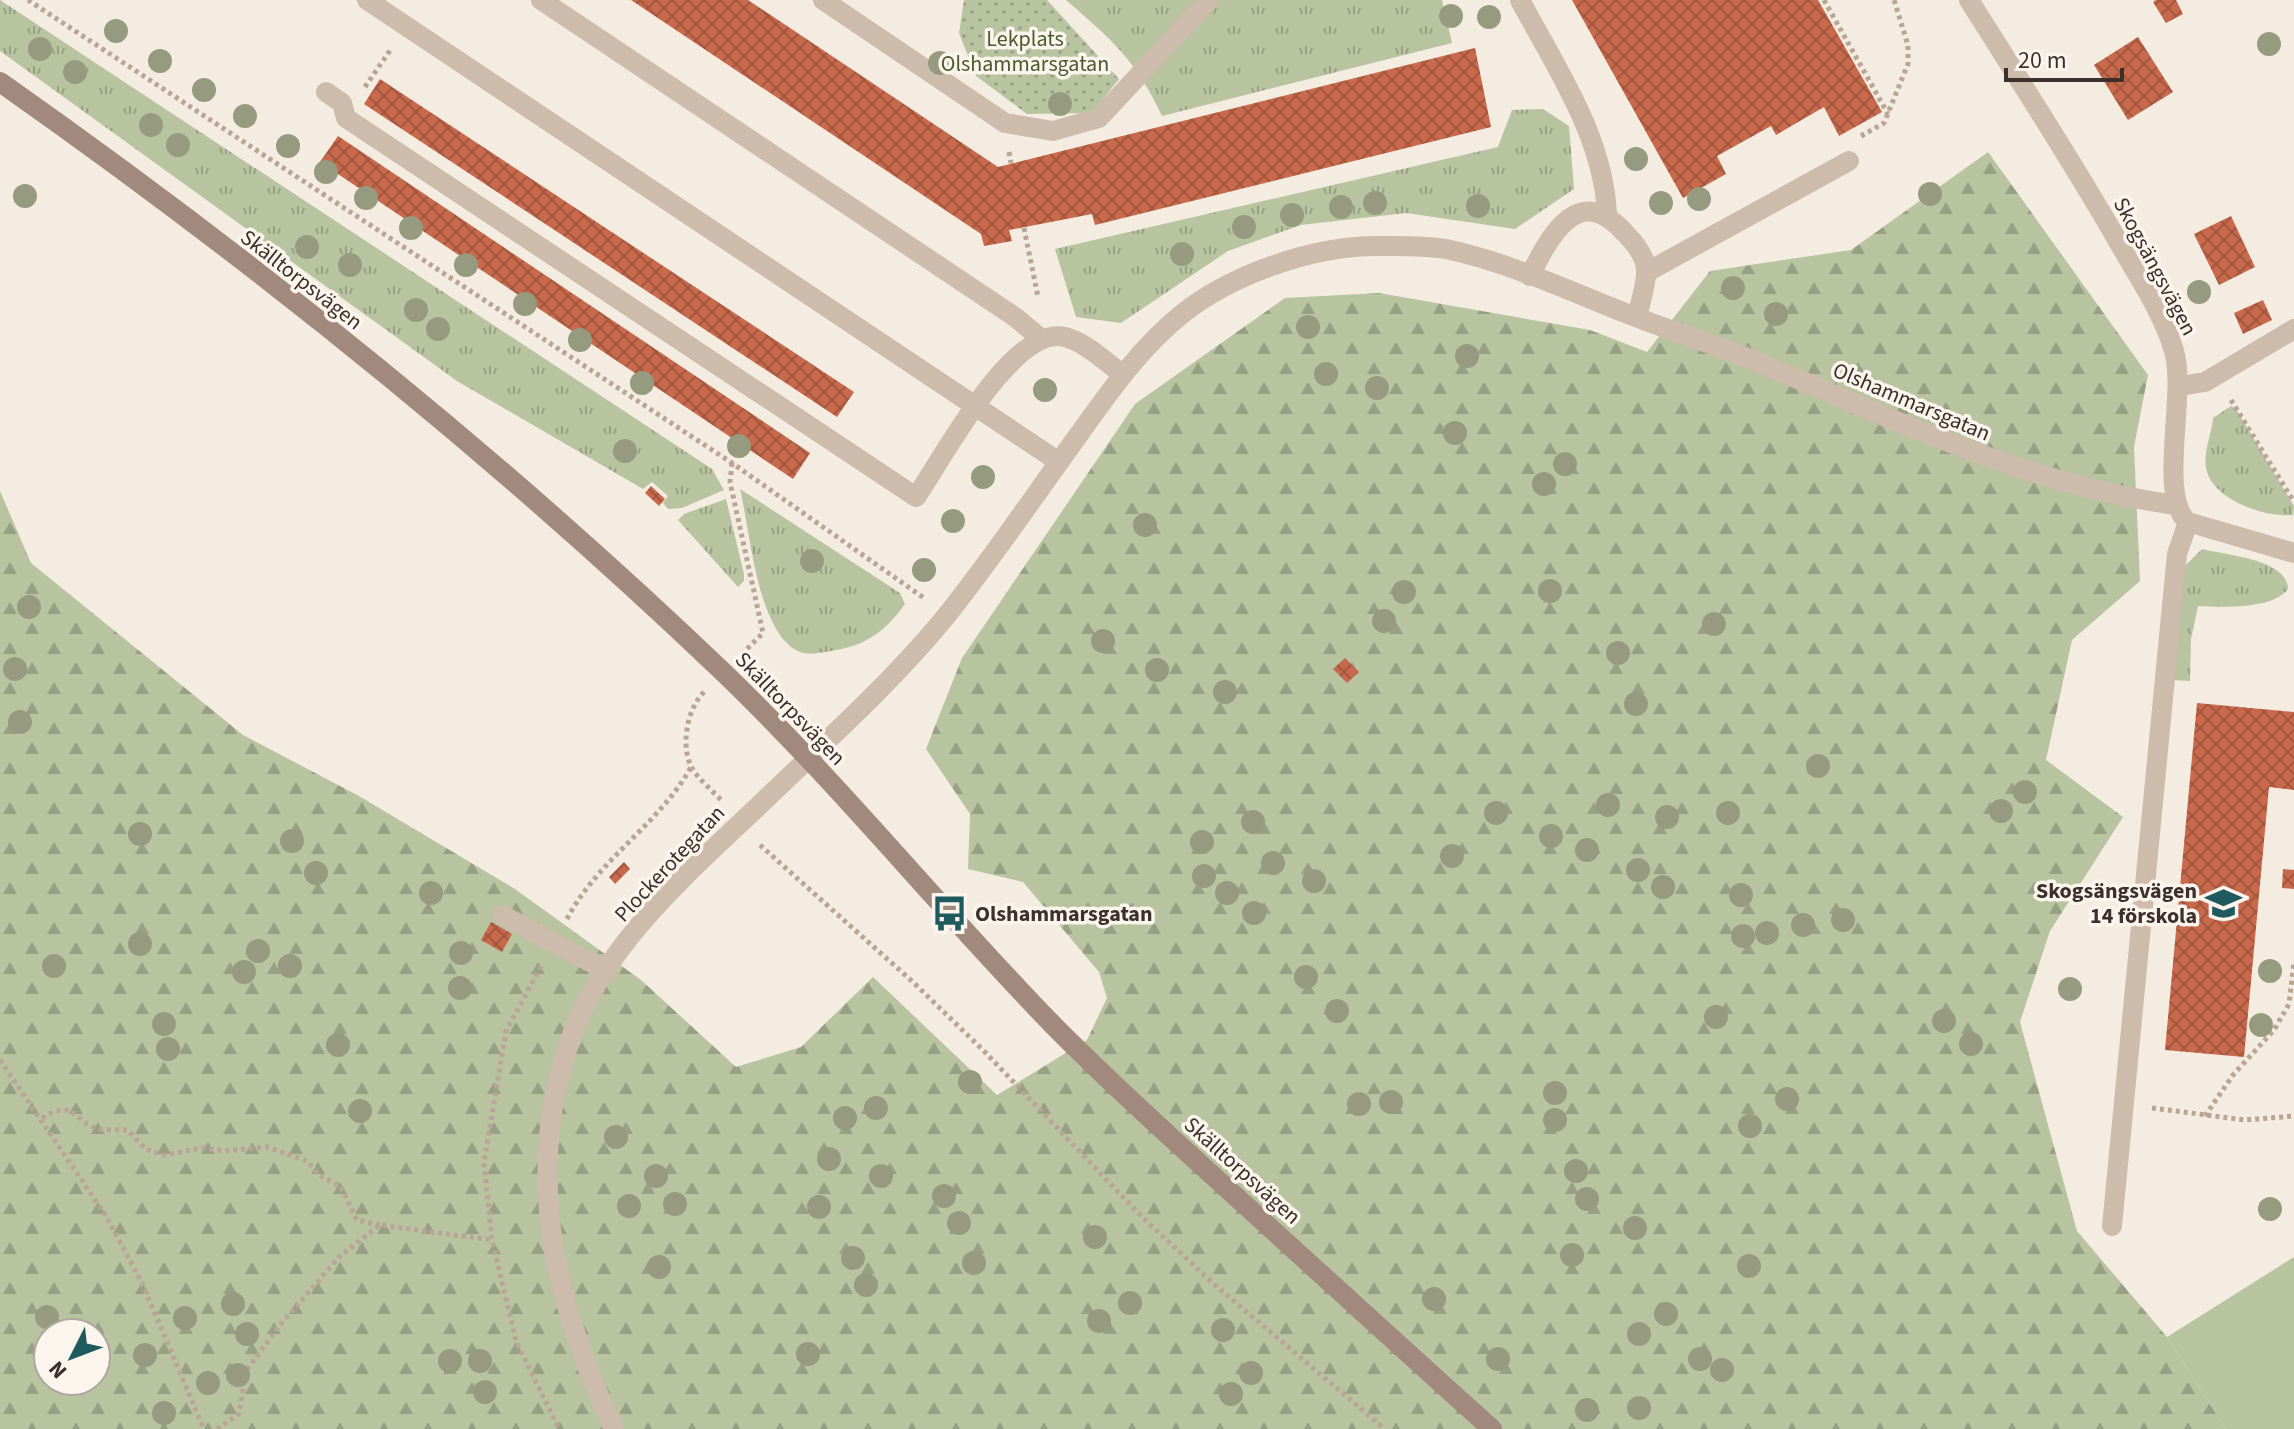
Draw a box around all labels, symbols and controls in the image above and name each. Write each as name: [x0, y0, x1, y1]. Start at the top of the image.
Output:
park label: Lekplats Olshammarsgatan: [941, 23, 1109, 80]
scale bar: [2006, 32, 2122, 82]
text: 20 m: [2018, 43, 2067, 78]
street label: Skogsängsvägen: [2105, 192, 2205, 341]
street label: Skälltorpsvägen: [233, 222, 369, 338]
street label: Olshammarsgatan: [1828, 354, 1995, 450]
street label: Skälltorpsvägen: [728, 645, 853, 773]
street label: Plockerotegatan: [607, 798, 733, 929]
place label: Skogsängsvägen 14 förskola: [2036, 875, 2197, 932]
school or university icon: Skogsängsvägen 14 förskola: [2204, 884, 2242, 922]
bus stop icon: Olshammarsgatan: [930, 894, 968, 932]
place label: Olshammarsgatan: [975, 898, 1153, 930]
street label: Skälltorpsvägen: [1177, 1110, 1308, 1232]
north arrow: [32, 1317, 112, 1397]
text: N: [41, 1354, 75, 1386]

